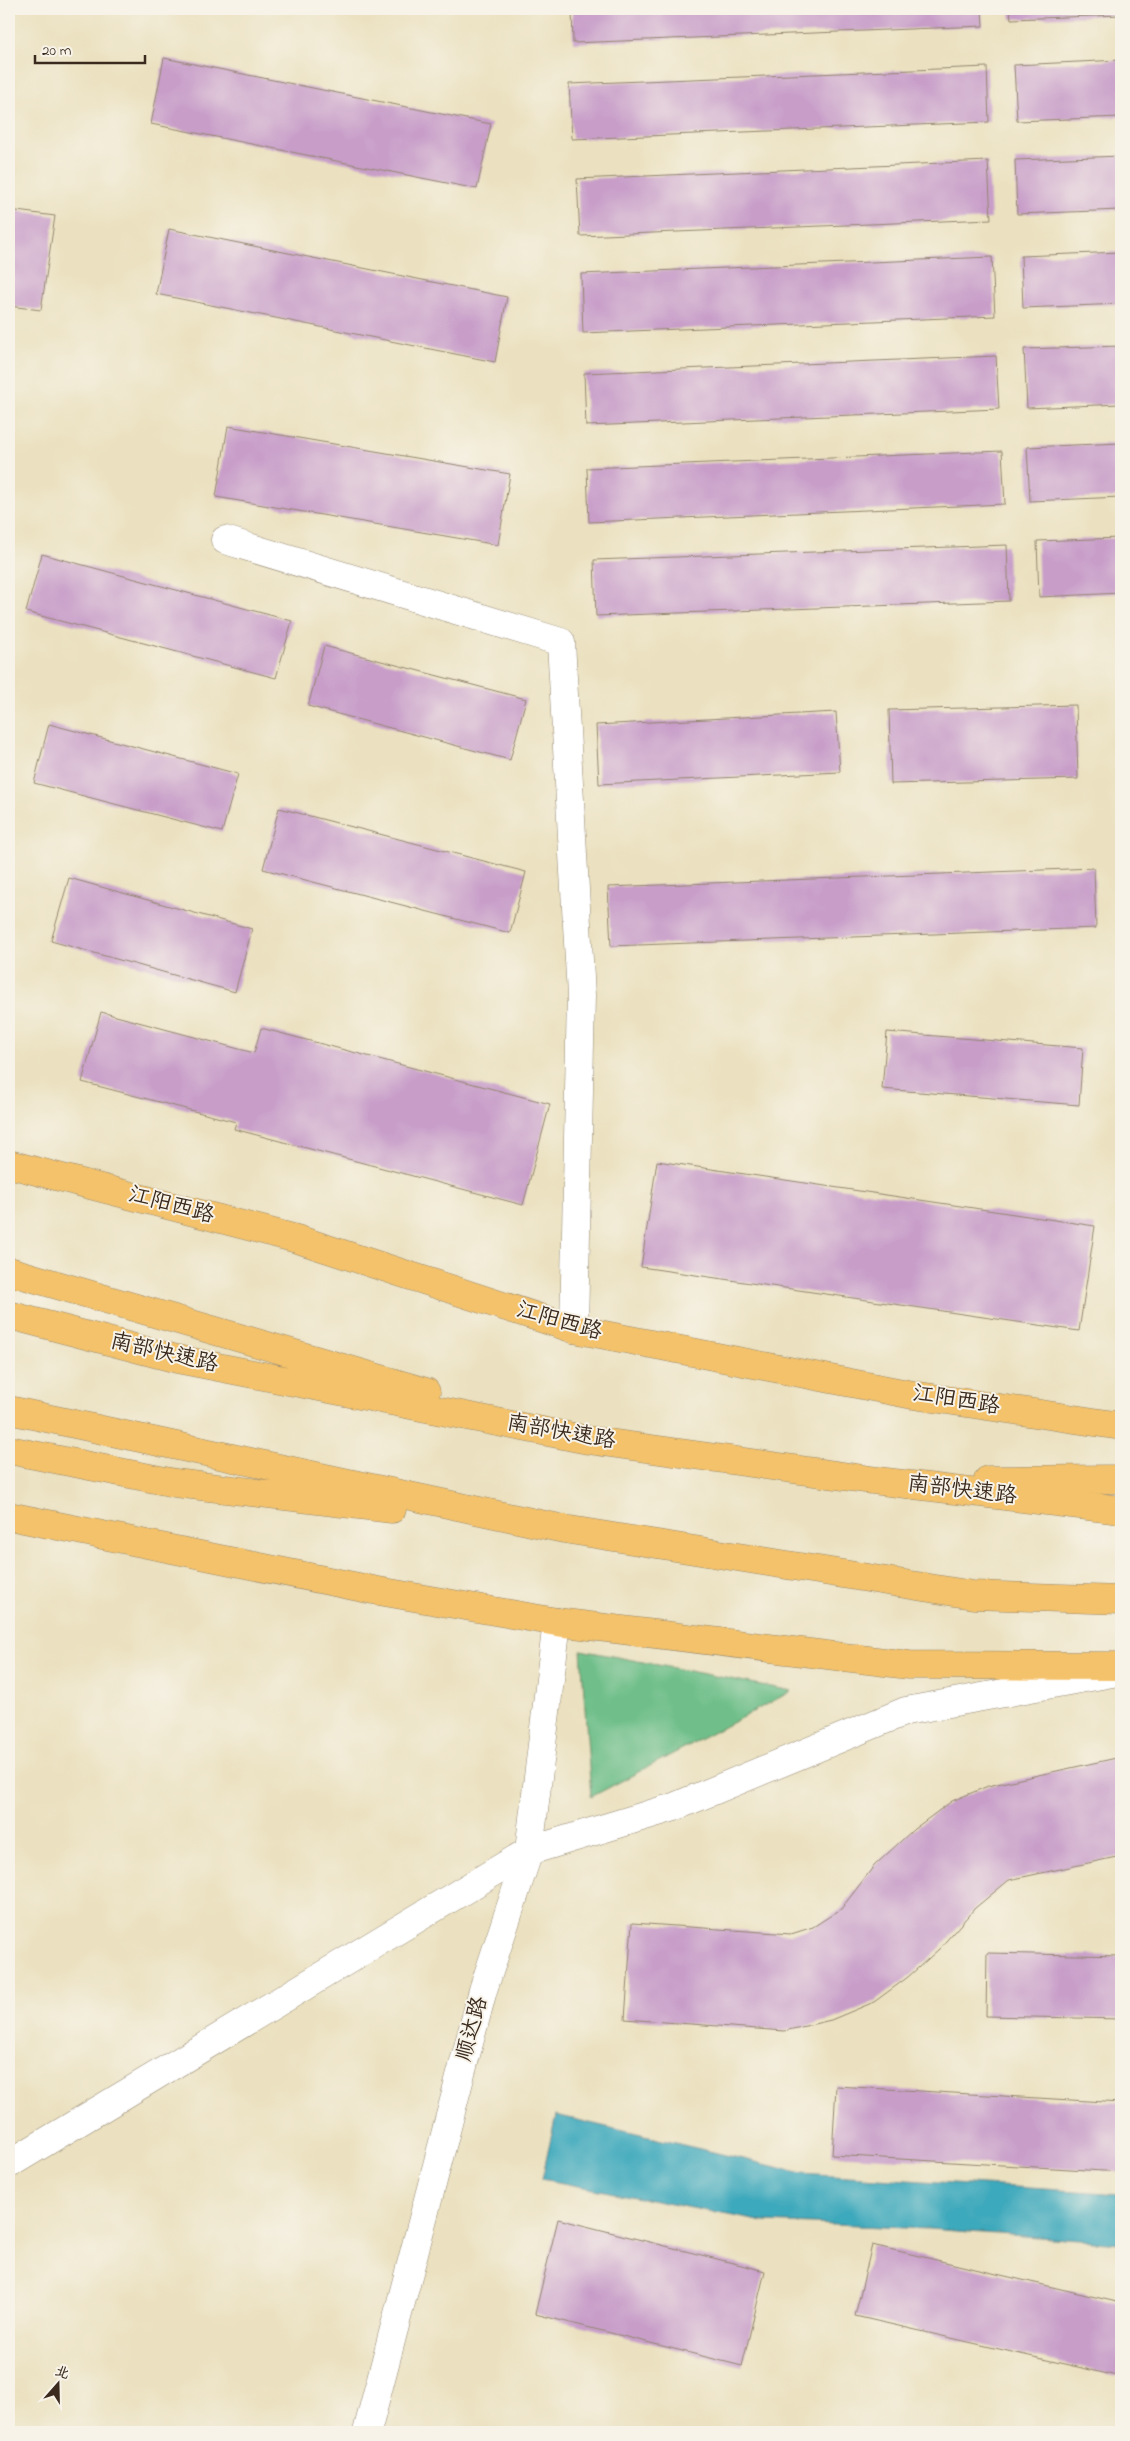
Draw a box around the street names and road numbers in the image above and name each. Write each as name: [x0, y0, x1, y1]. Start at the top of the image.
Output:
street label: 江阳西路: [124, 1179, 218, 1233]
street label: 江阳西路: [512, 1294, 606, 1350]
street label: 南部快速路: [107, 1326, 221, 1382]
street label: 江阳西路: [910, 1378, 1002, 1424]
street label: 南部快速路: [504, 1408, 618, 1458]
street label: 南部快速路: [905, 1468, 1019, 1514]
street label: 顺达路: [449, 1993, 497, 2065]

